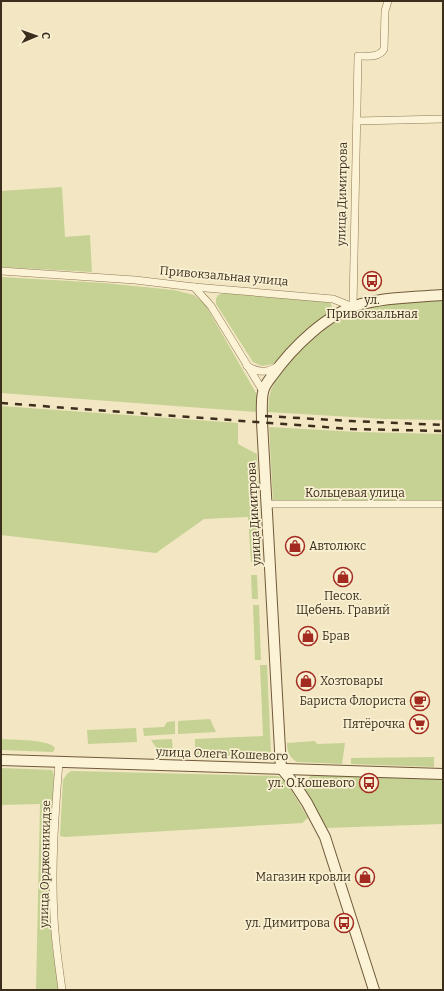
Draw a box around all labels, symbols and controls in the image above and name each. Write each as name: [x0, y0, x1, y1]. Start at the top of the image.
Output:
north arrow: [16, 16, 56, 56]
text: С: [39, 32, 52, 39]
street label: улица Димитрова: [334, 141, 350, 247]
street label: Привокзальная улица: [159, 263, 289, 289]
bus stop icon: ул. Привокзальная: [361, 270, 383, 292]
place label: ул. Привокзальная: [326, 293, 418, 321]
street label: улица Димитрова: [244, 461, 264, 567]
street label: Кольцевая улица: [305, 486, 405, 500]
shop icon: Автолюкс: [284, 535, 306, 557]
place label: Автолюкс: [309, 539, 366, 553]
shop icon: Песок. Щебень. Гравий: [332, 566, 354, 588]
place label: Песок. Щебень. Гравий: [296, 589, 390, 617]
shop icon: Брав: [297, 625, 319, 647]
place label: Брав: [322, 629, 350, 643]
shop icon: Хозтовары: [295, 670, 317, 692]
place label: Хозтовары: [320, 674, 384, 688]
cafe icon: Бариста Флориста: [409, 690, 431, 712]
place label: Бариста Флориста: [299, 694, 406, 708]
supermarket icon: Пятёрочка: [408, 713, 430, 735]
place label: Пятёрочка: [343, 717, 405, 731]
street label: улица Олега Кошевого: [155, 745, 289, 763]
bus stop icon: ул. О.Кошевого: [358, 772, 380, 794]
place label: ул. О.Кошевого: [267, 776, 355, 790]
street label: улица Орджоникидзе: [37, 800, 53, 929]
shop icon: Магазин кровли: [354, 866, 376, 888]
place label: Магазин кровли: [256, 870, 351, 884]
bus stop icon: ул. Димитрова: [333, 912, 355, 934]
place label: ул. Димитрова: [245, 916, 330, 930]

